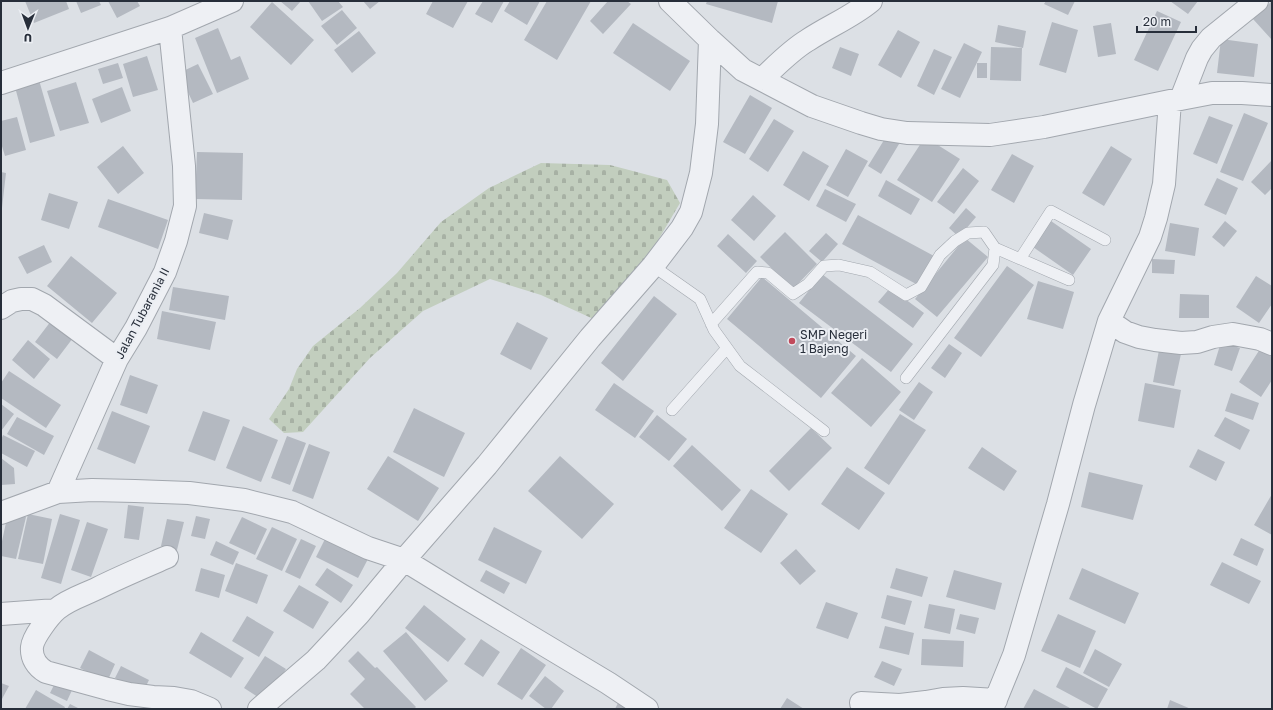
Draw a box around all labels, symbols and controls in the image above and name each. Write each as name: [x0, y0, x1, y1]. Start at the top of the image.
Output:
north arrow: [8, 8, 48, 48]
scale bar: [1137, 8, 1196, 34]
text: 20 m: [1143, 14, 1171, 29]
text: U: [24, 32, 32, 45]
street label: Jalan Tubarania II: [112, 265, 172, 361]
place label: SMP Negeri 1 Bajeng: [800, 327, 867, 356]
marker: SMP Negeri 1 Bajeng: [787, 336, 797, 346]

